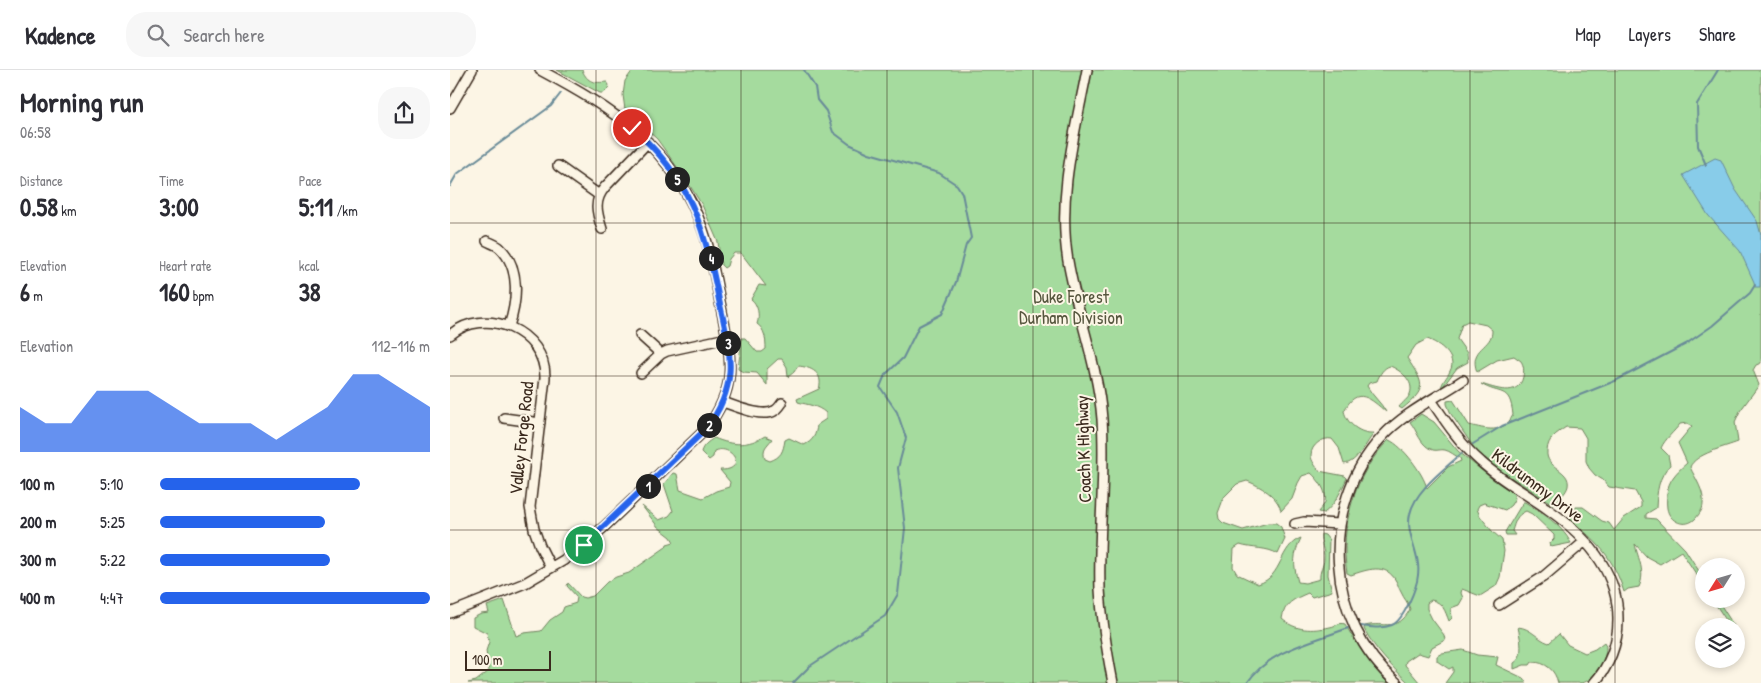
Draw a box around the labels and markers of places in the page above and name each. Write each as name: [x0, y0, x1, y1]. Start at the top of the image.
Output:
pin: [611, 107, 653, 149]
pin: 5: [664, 166, 690, 192]
pin: 4: [698, 246, 724, 270]
pin: 3: [716, 330, 740, 356]
pin: 2: [696, 412, 722, 438]
pin: 1: [636, 474, 660, 498]
pin: [563, 524, 605, 566]

